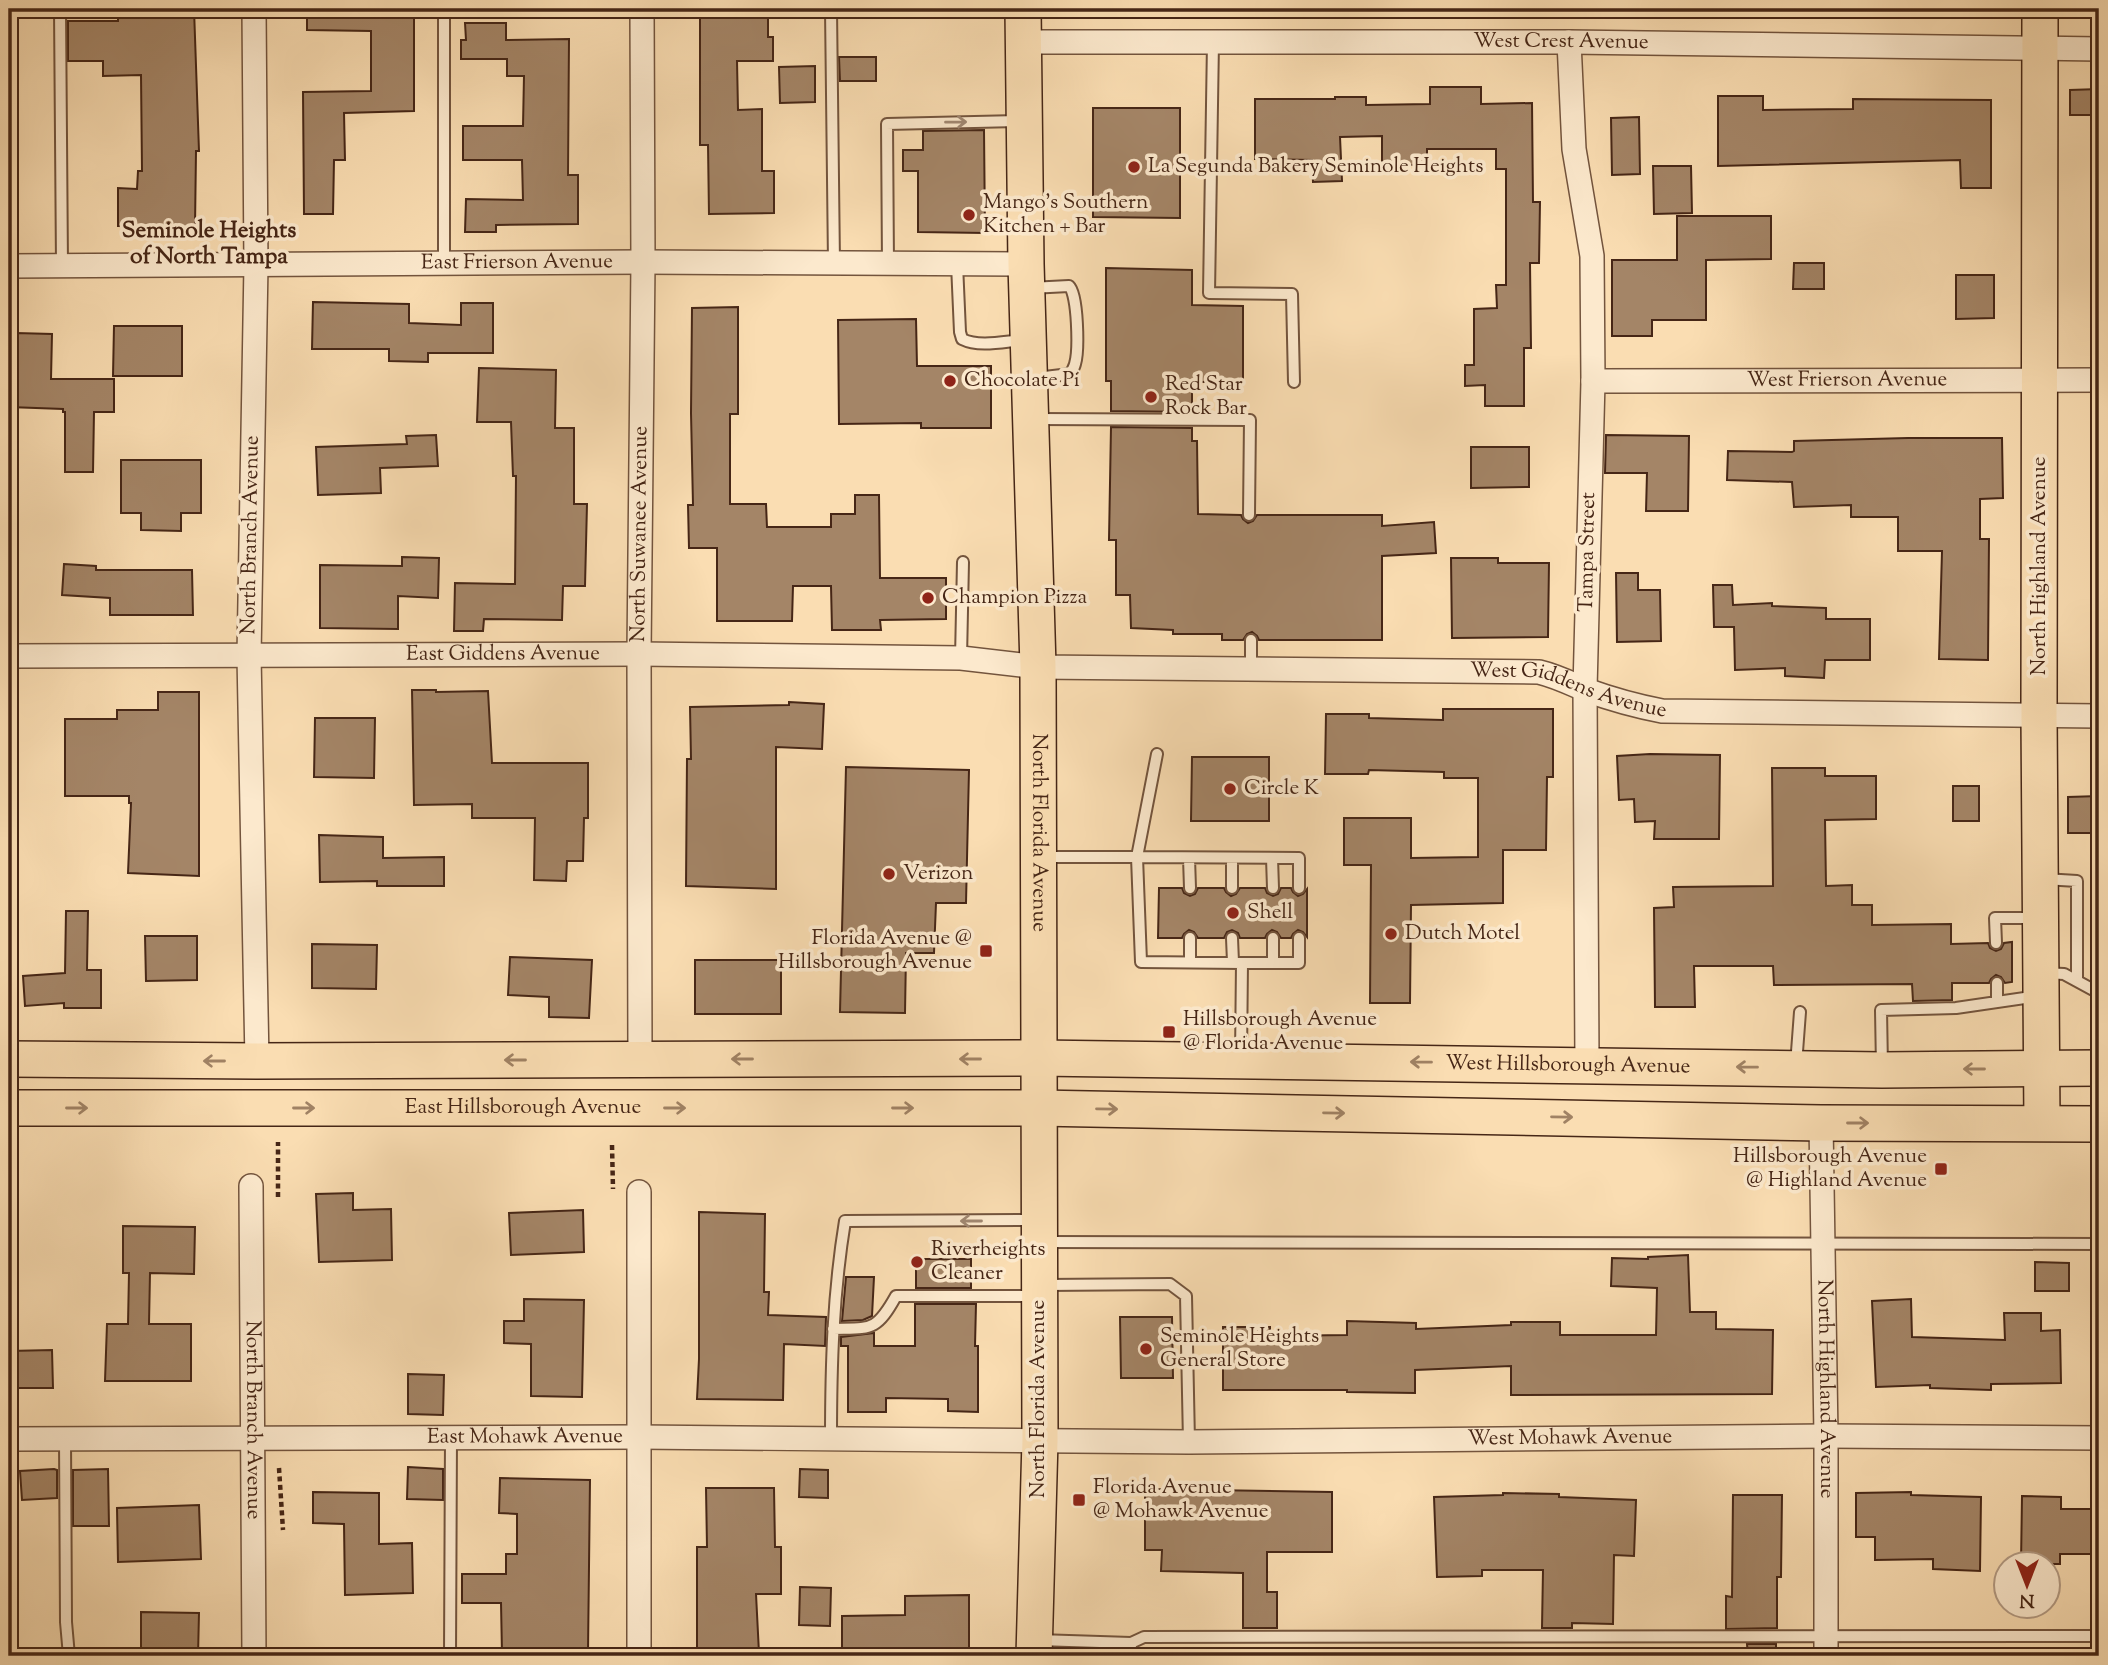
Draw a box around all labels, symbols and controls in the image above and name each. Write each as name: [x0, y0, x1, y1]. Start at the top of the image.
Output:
street label: West Crest Avenue: [1473, 27, 1649, 58]
one-way arrow: [944, 116, 967, 129]
place label: La Segunda Bakery Seminole Heights: [1148, 152, 1483, 182]
marker: La Segunda Bakery Seminole Heights: [1126, 159, 1142, 175]
place label: Mango's Southern Kitchen + Bar: [983, 188, 1148, 242]
marker: Mango's Southern Kitchen + Bar: [961, 207, 977, 223]
district label: Seminole Heights of North Tampa: [122, 215, 296, 274]
street label: East Frierson Avenue: [421, 247, 613, 278]
street label: West Frierson Avenue: [1747, 365, 1947, 396]
place label: Chocolate Pi: [964, 366, 1080, 396]
place label: Red Star Rock Bar: [1165, 370, 1247, 424]
marker: Chocolate Pi: [942, 373, 958, 389]
marker: Red Star Rock Bar: [1143, 389, 1159, 405]
street label: North Suwanee Avenue: [624, 426, 656, 642]
street label: North Branch Avenue: [234, 435, 268, 635]
street label: North Highland Avenue: [2025, 456, 2055, 676]
street label: Tampa Street: [1572, 492, 1604, 612]
place label: Champion Pizza: [942, 583, 1087, 613]
marker: Champion Pizza: [920, 590, 936, 606]
street label: East Giddens Avenue: [406, 639, 600, 670]
street label: West Giddens Avenue: [1470, 656, 1669, 727]
street label: North Florida Avenue: [1023, 733, 1054, 932]
place label: Circle K: [1244, 774, 1319, 804]
marker: Circle K: [1222, 781, 1238, 797]
place label: Verizon: [903, 859, 973, 889]
marker: Verizon: [881, 866, 897, 882]
place label: Shell: [1247, 898, 1293, 928]
marker: Shell: [1225, 905, 1241, 921]
place label: Dutch Motel: [1405, 919, 1520, 949]
place label: Florida Avenue @ Hillsborough Avenue: [778, 924, 972, 978]
marker: Dutch Motel: [1383, 926, 1399, 942]
marker: Florida Avenue @ Hillsborough Avenue: [978, 943, 994, 959]
place label: Hillsborough Avenue @ Florida Avenue: [1183, 1005, 1377, 1059]
marker: Hillsborough Avenue @ Florida Avenue: [1161, 1024, 1177, 1040]
street label: West Hillsborough Avenue: [1445, 1049, 1691, 1082]
one-way arrow: [731, 1052, 754, 1066]
one-way arrow: [959, 1052, 982, 1066]
one-way arrow: [504, 1053, 527, 1067]
one-way arrow: [203, 1054, 226, 1068]
one-way arrow: [1409, 1056, 1432, 1069]
one-way arrow: [1736, 1060, 1759, 1074]
one-way arrow: [1963, 1062, 1986, 1076]
street label: East Hillsborough Avenue: [405, 1093, 641, 1123]
one-way arrow: [65, 1101, 88, 1115]
one-way arrow: [293, 1101, 316, 1115]
one-way arrow: [663, 1101, 686, 1115]
one-way arrow: [891, 1101, 914, 1115]
one-way arrow: [1095, 1102, 1118, 1116]
one-way arrow: [1322, 1106, 1345, 1120]
one-way arrow: [1550, 1110, 1573, 1124]
one-way arrow: [1846, 1116, 1869, 1130]
place label: Hillsborough Avenue @ Highland Avenue: [1733, 1142, 1927, 1196]
marker: Hillsborough Avenue @ Highland Avenue: [1933, 1161, 1949, 1177]
one-way arrow: [960, 1214, 983, 1228]
place label: Riverheights Cleaner: [931, 1235, 1045, 1289]
marker: Riverheights Cleaner: [909, 1254, 925, 1270]
street label: North Highland Avenue: [1808, 1279, 1841, 1499]
street label: North Florida Avenue: [1024, 1300, 1054, 1498]
street label: North Branch Avenue: [237, 1320, 268, 1520]
place label: Seminole Heights General Store: [1160, 1322, 1319, 1376]
marker: Seminole Heights General Store: [1138, 1341, 1154, 1357]
street label: East Mohawk Avenue: [427, 1422, 623, 1453]
street label: West Mohawk Avenue: [1467, 1422, 1673, 1454]
place label: Florida Avenue @ Mohawk Avenue: [1093, 1473, 1268, 1527]
marker: Florida Avenue @ Mohawk Avenue: [1071, 1492, 1087, 1508]
north arrow: [1993, 1550, 2062, 1620]
text: N: [2019, 1586, 2035, 1613]

